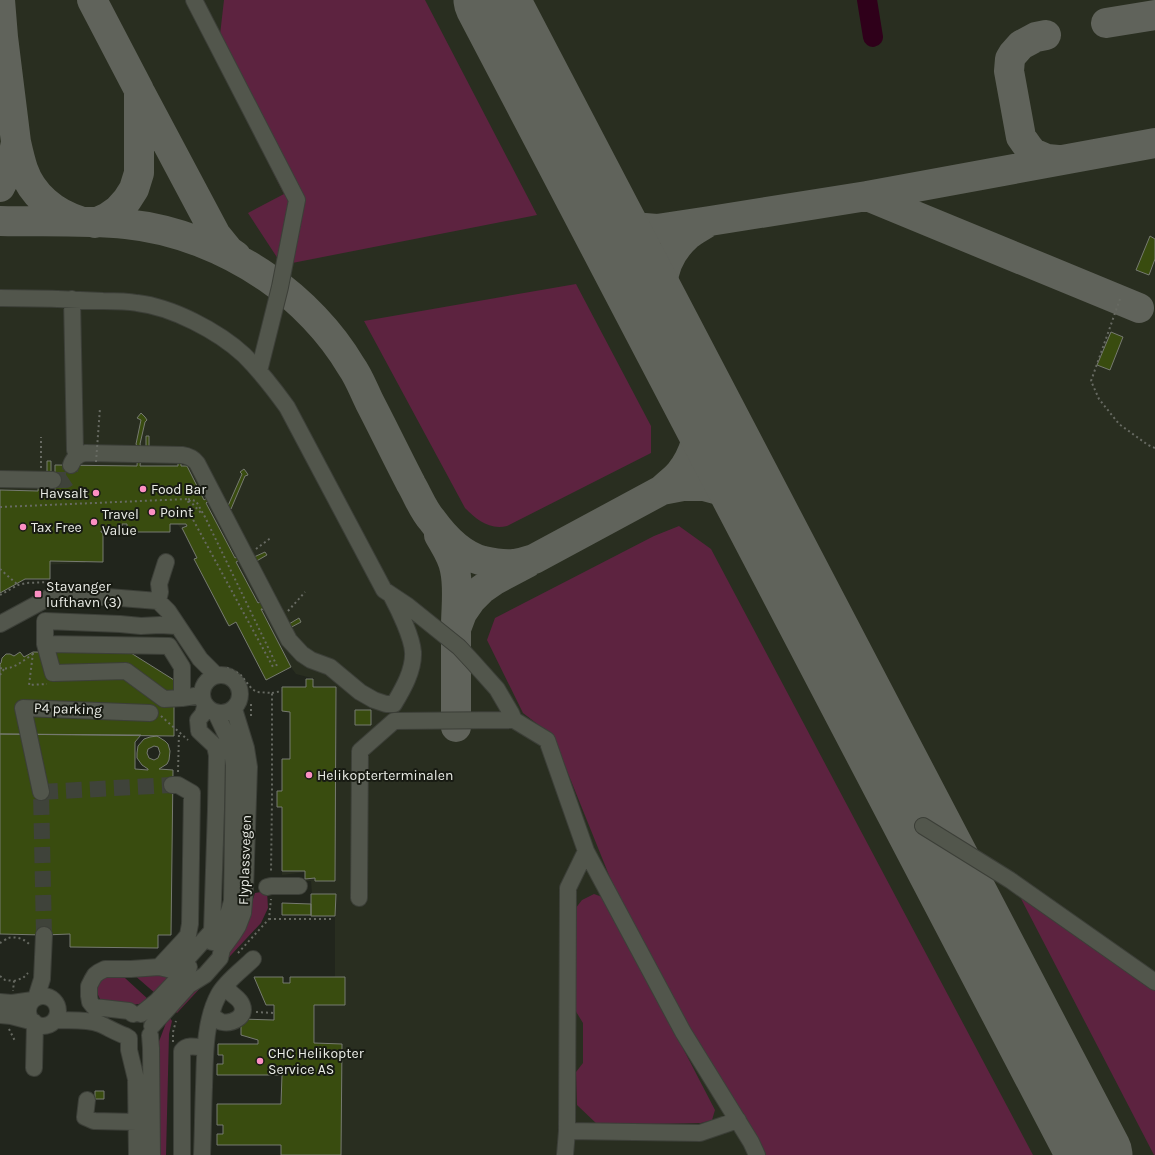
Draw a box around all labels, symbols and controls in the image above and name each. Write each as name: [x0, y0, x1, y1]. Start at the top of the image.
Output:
place label: Food Bar: [151, 481, 207, 498]
marker: Food Bar: [138, 484, 148, 494]
place label: Havsalt: [40, 485, 88, 502]
marker: Havsalt: [91, 488, 101, 498]
place label: Point: [160, 504, 193, 521]
place label: Travel Value: [102, 506, 139, 539]
marker: Point: [147, 507, 157, 517]
marker: Travel Value: [89, 517, 99, 527]
place label: Tax Free: [31, 519, 82, 536]
marker: Tax Free: [18, 522, 28, 532]
place label: Stavanger lufthavn (3): [46, 578, 122, 611]
marker: Stavanger lufthavn (3): [33, 589, 43, 599]
street label: P4 parking: [34, 699, 102, 719]
place label: Helikopterterminalen: [317, 767, 453, 784]
marker: Helikopterterminalen: [304, 770, 314, 780]
street label: Flyplassvegen: [235, 815, 255, 905]
place label: CHC Helikopter Service AS: [268, 1045, 365, 1078]
marker: CHC Helikopter Service AS: [255, 1056, 265, 1066]

